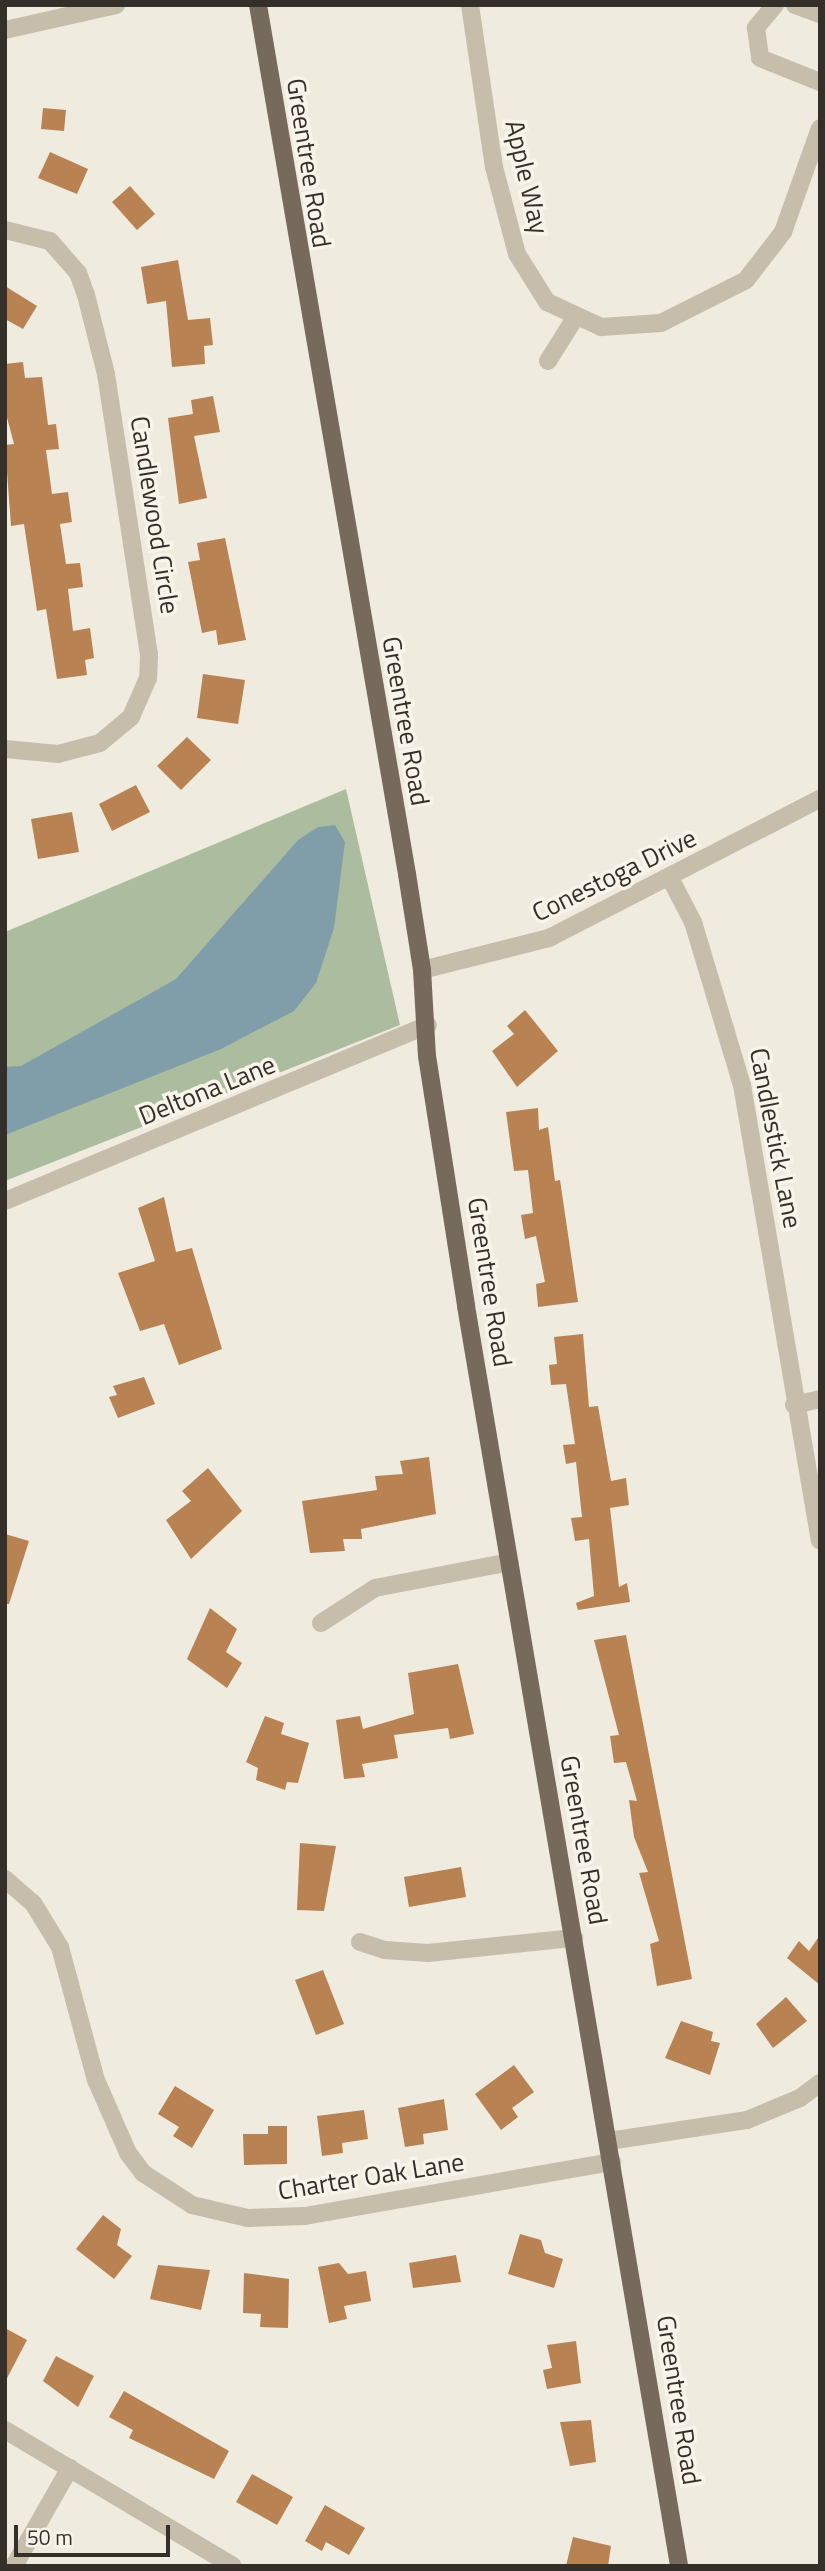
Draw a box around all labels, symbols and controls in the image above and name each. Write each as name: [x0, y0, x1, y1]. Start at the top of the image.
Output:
street label: Greentree Road: [280, 76, 338, 250]
street label: Apple Way: [499, 117, 555, 237]
street label: Candlewood Circle: [124, 414, 186, 616]
street label: Greentree Road: [376, 634, 436, 808]
street label: Conestoga Drive: [527, 822, 701, 928]
street label: Candlestick Lane: [743, 1045, 809, 1231]
street label: Deltona Lane: [134, 1049, 280, 1131]
street label: Greentree Road: [461, 1195, 519, 1369]
street label: Greentree Road: [554, 1753, 614, 1927]
street label: Charter Oak Lane: [276, 2146, 466, 2206]
street label: Greentree Road: [650, 2313, 708, 2487]
scale bar: [18, 2512, 173, 2556]
text: 50 m: [27, 2521, 73, 2553]

